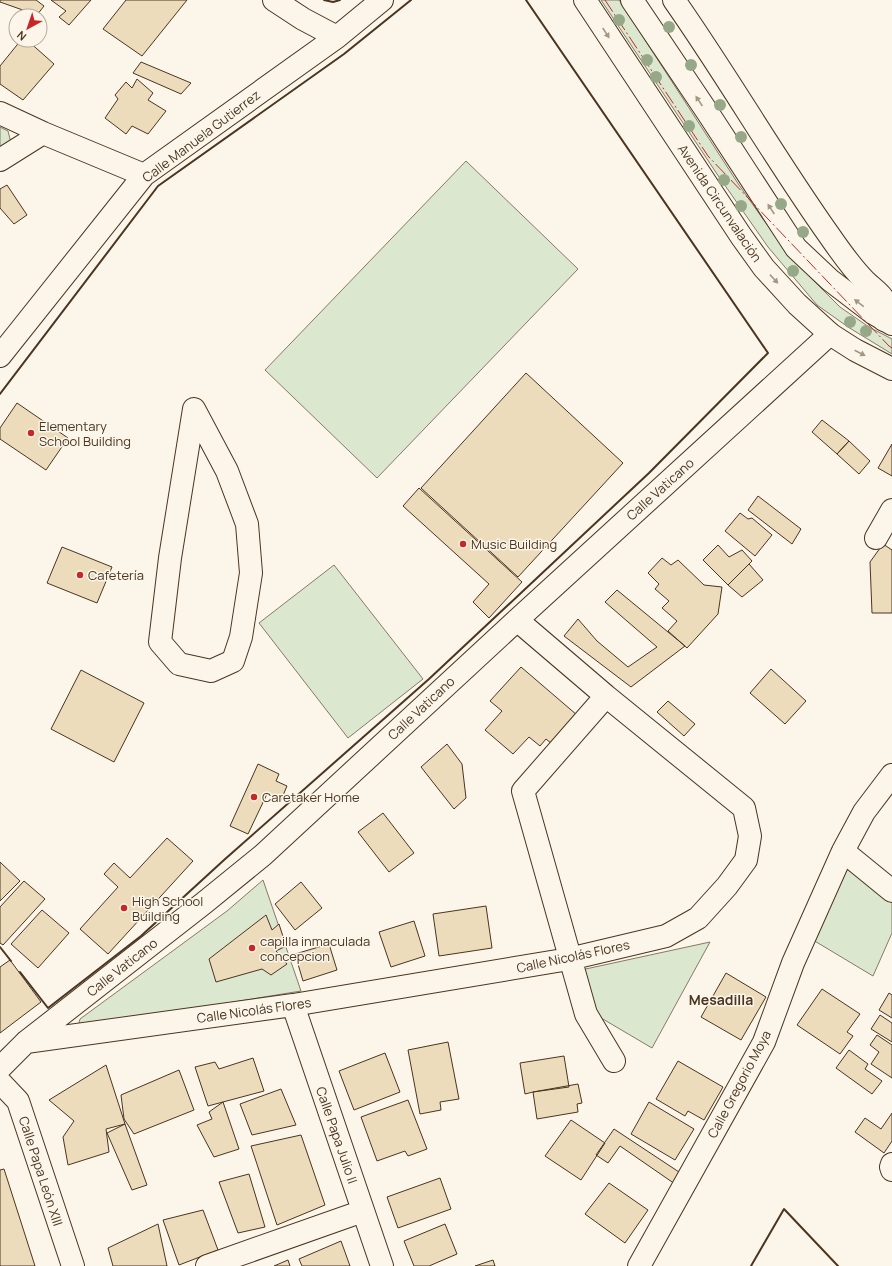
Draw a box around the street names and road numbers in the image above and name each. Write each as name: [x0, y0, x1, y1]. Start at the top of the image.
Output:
street label: Calle Manuela Gutierrez: [138, 86, 264, 186]
street label: Avenida Circunvalación: [674, 141, 766, 265]
street label: Calle Vaticano: [622, 454, 698, 524]
street label: Calle Vaticano: [384, 672, 459, 744]
street label: Calle Vaticano: [83, 933, 161, 1000]
street label: Calle Nicolás Flores: [515, 935, 631, 977]
street label: Calle Nicolás Flores: [196, 993, 313, 1027]
street label: Calle Gregorio Moya: [703, 1027, 775, 1141]
street label: Calle Papa Julio II: [312, 1084, 362, 1186]
street label: Calle Papa León XIII: [15, 1114, 67, 1228]

